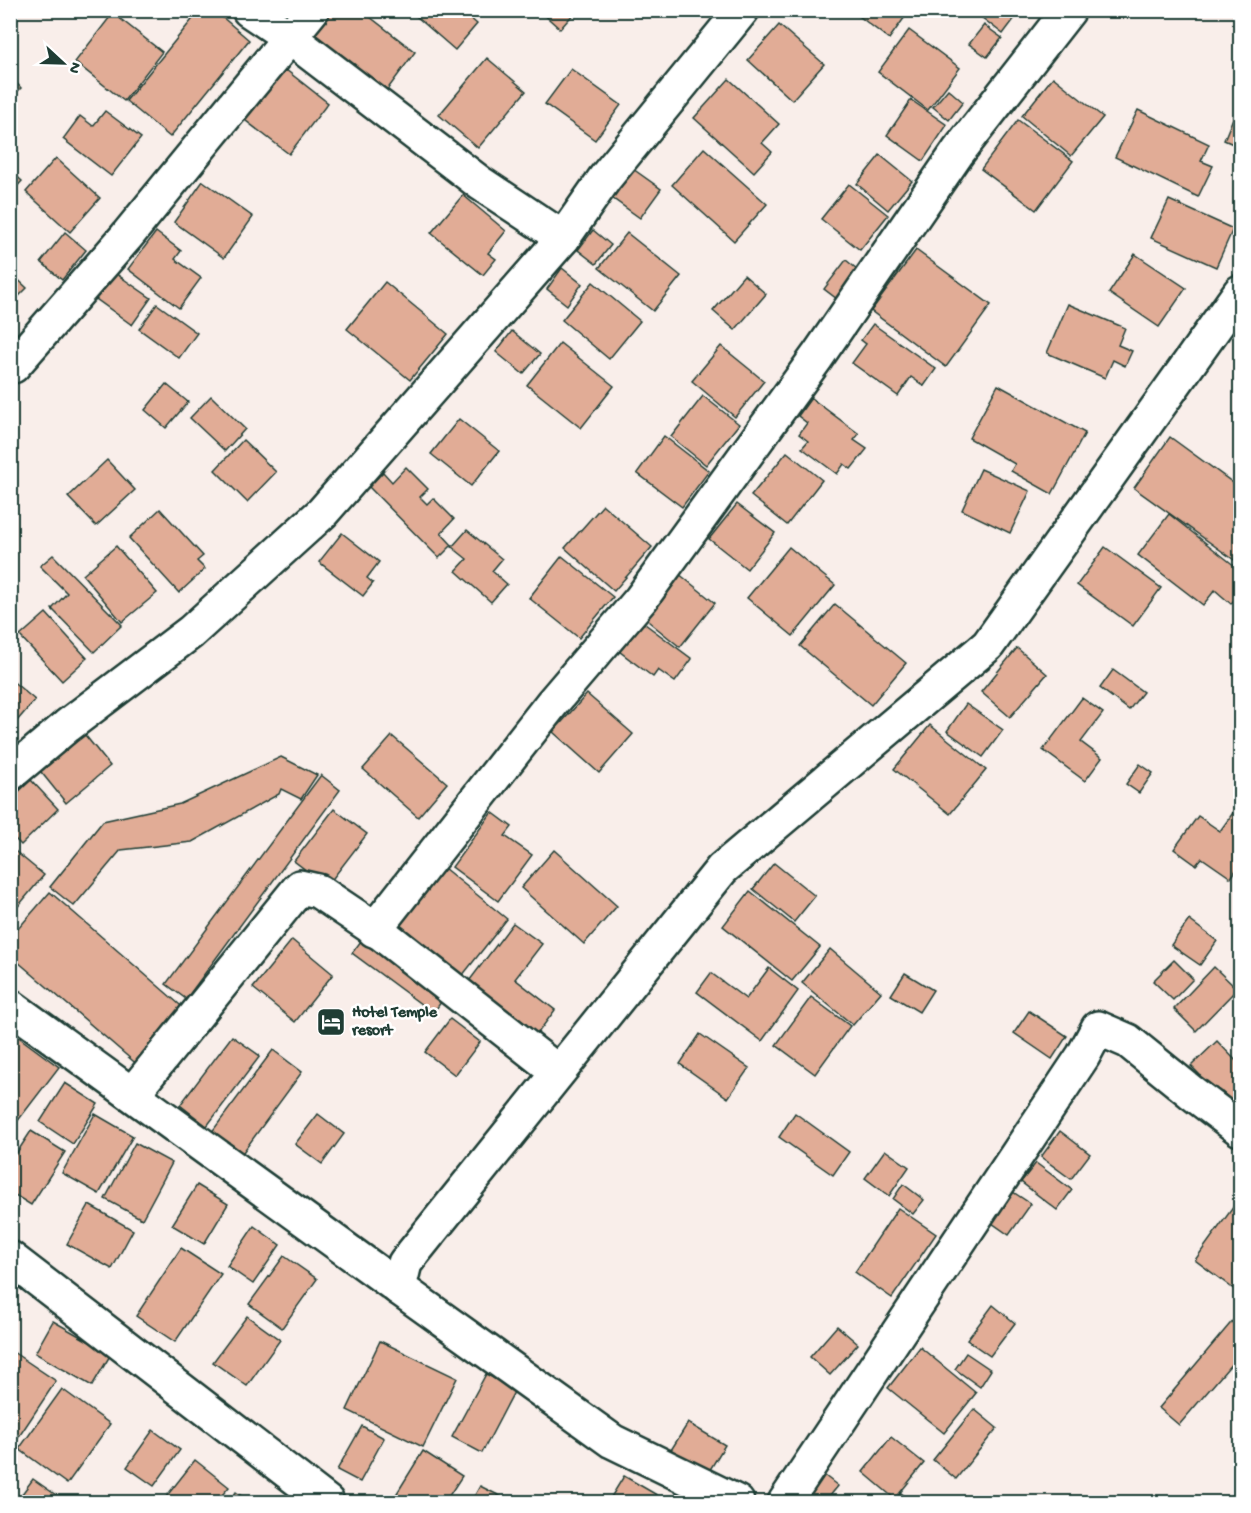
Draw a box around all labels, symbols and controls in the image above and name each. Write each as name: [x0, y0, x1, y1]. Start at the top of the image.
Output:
north arrow: [33, 33, 93, 93]
text: N: [63, 59, 84, 76]
place label: Hotel Temple resort: [351, 1004, 438, 1041]
hotel icon: Hotel Temple resort: [315, 1006, 347, 1038]

